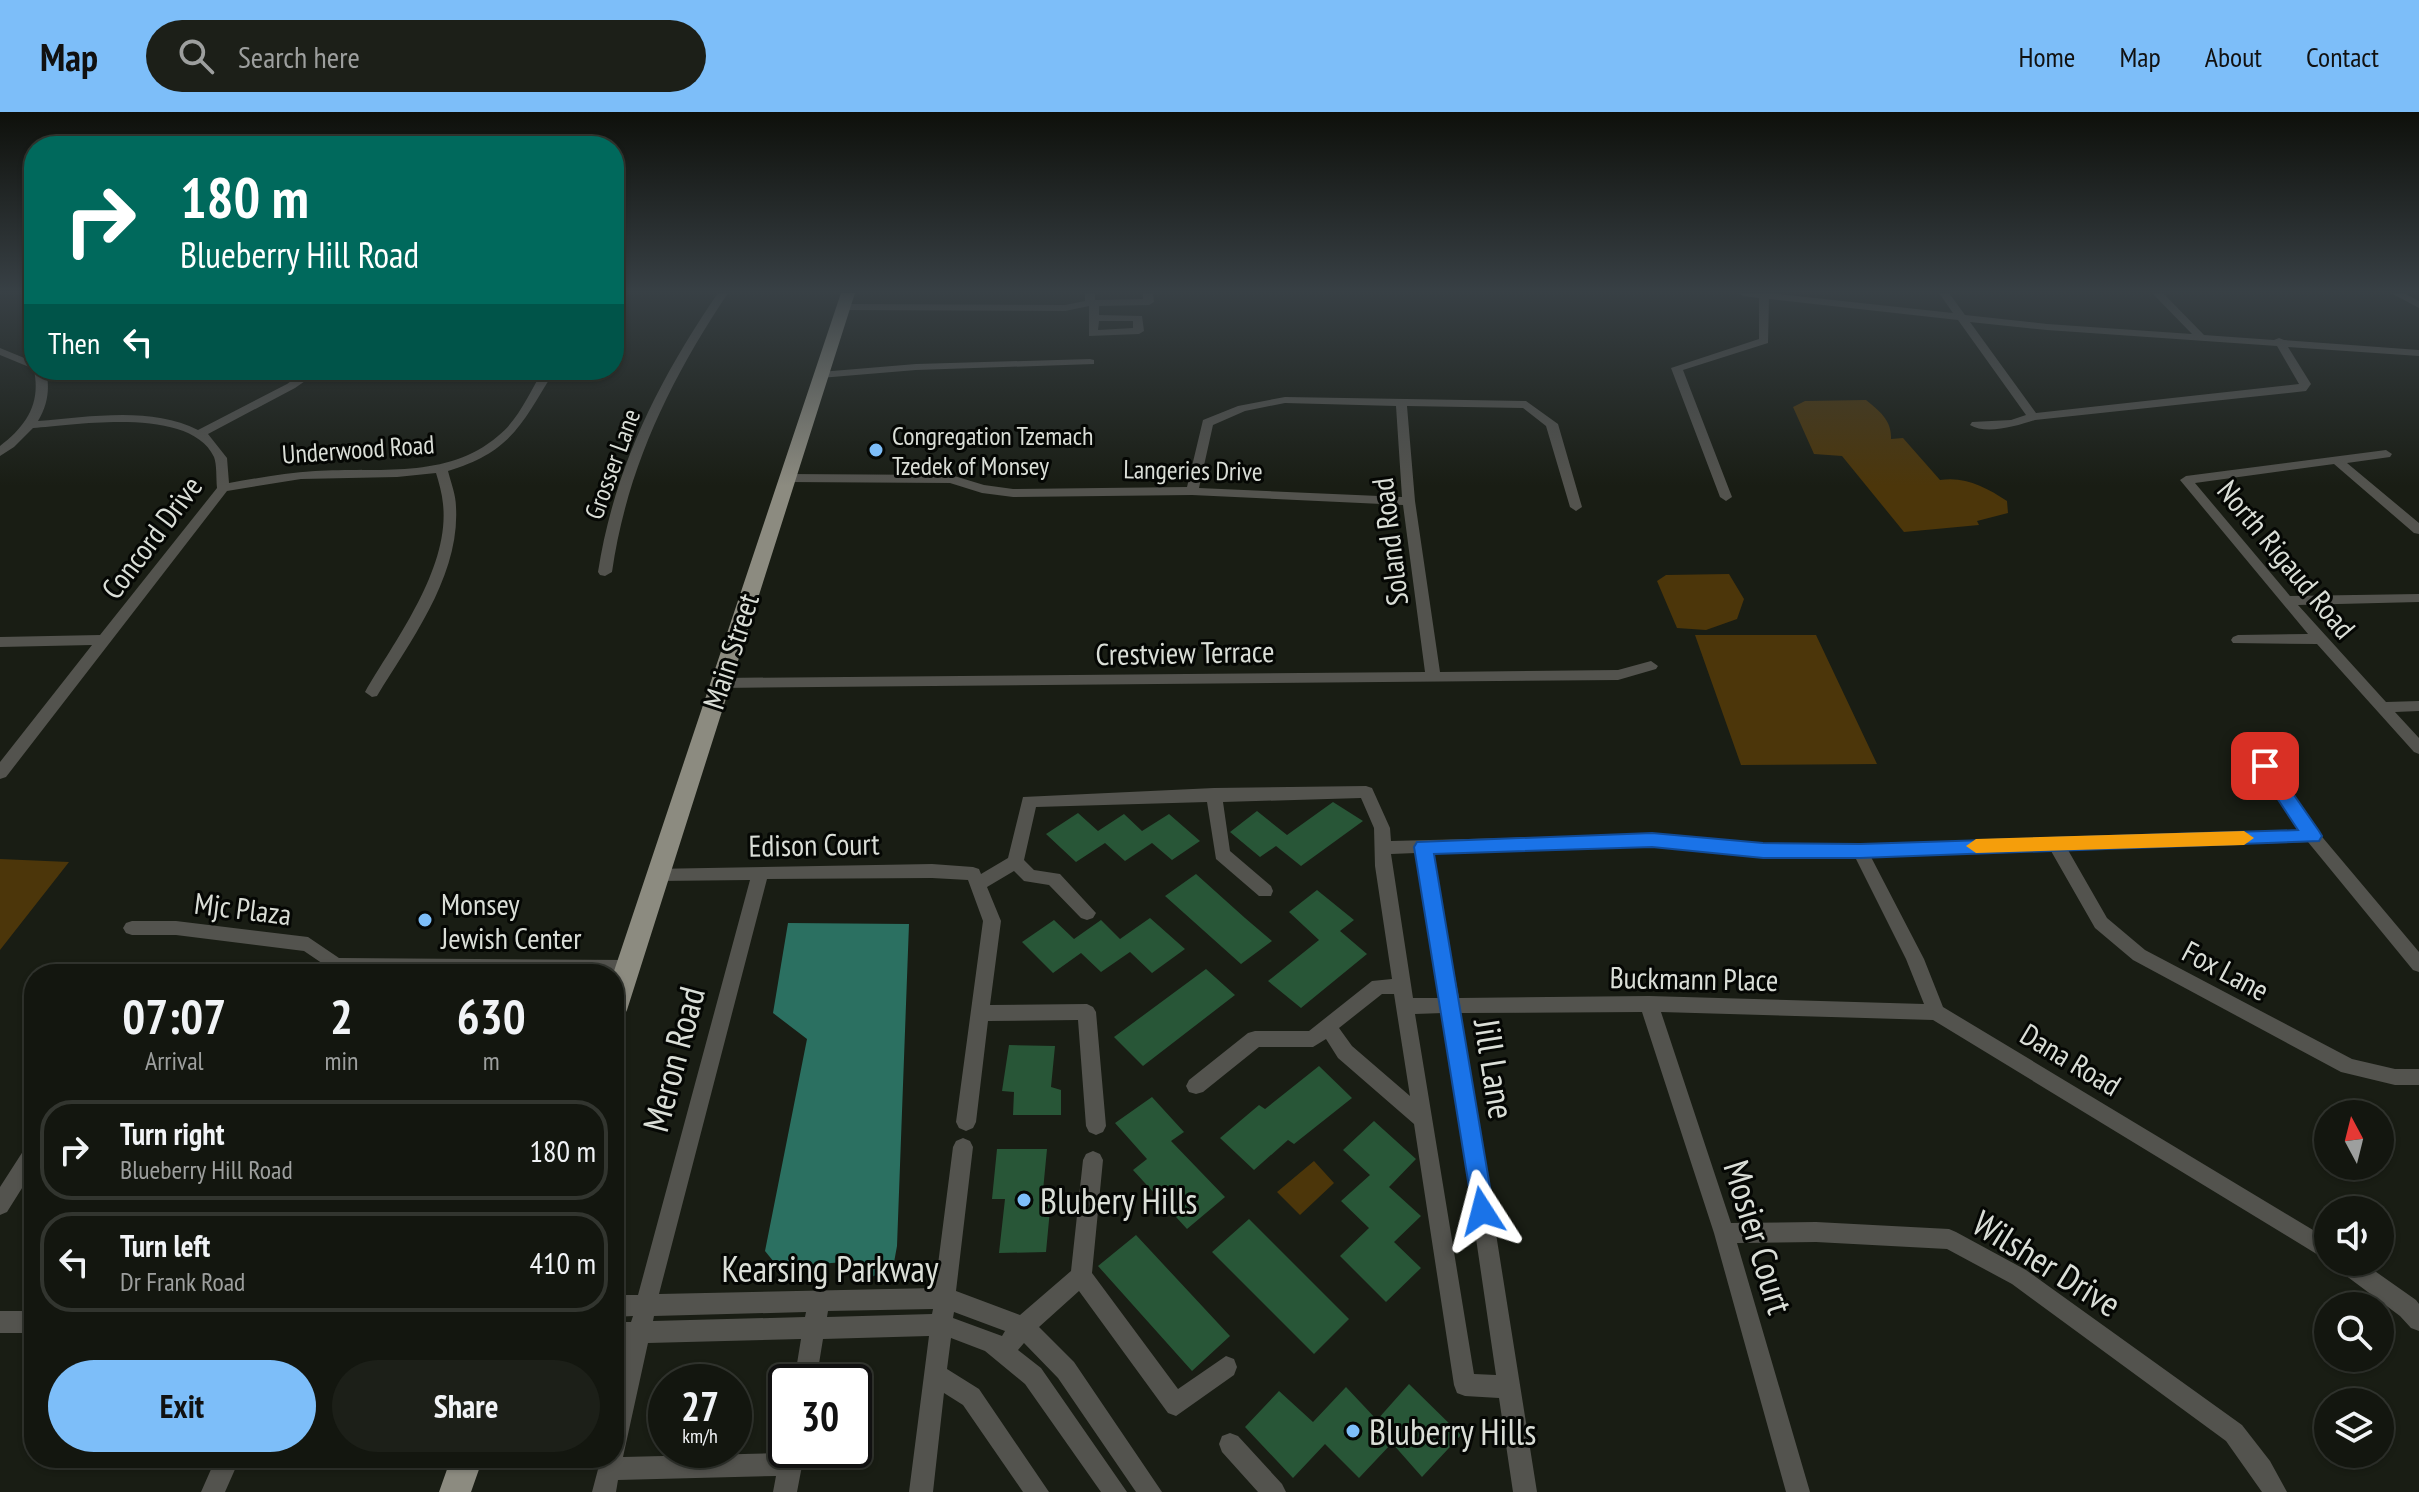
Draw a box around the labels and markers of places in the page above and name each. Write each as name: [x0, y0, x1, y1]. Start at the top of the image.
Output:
place label: Congregation Tzemach Tzedek of Monsey: [892, 419, 1093, 482]
marker: Congregation Tzemach Tzedek of Monsey: [867, 441, 885, 459]
pin: [2231, 732, 2299, 800]
place label: Monsey Jewish Center: [440, 884, 582, 957]
marker: Monsey Jewish Center: [416, 911, 434, 929]
place label: Blubery Hills: [1040, 1177, 1198, 1224]
marker: Blubery Hills: [1015, 1191, 1033, 1209]
place label: Bluberry Hills: [1369, 1408, 1536, 1455]
marker: Bluberry Hills: [1344, 1422, 1362, 1440]

